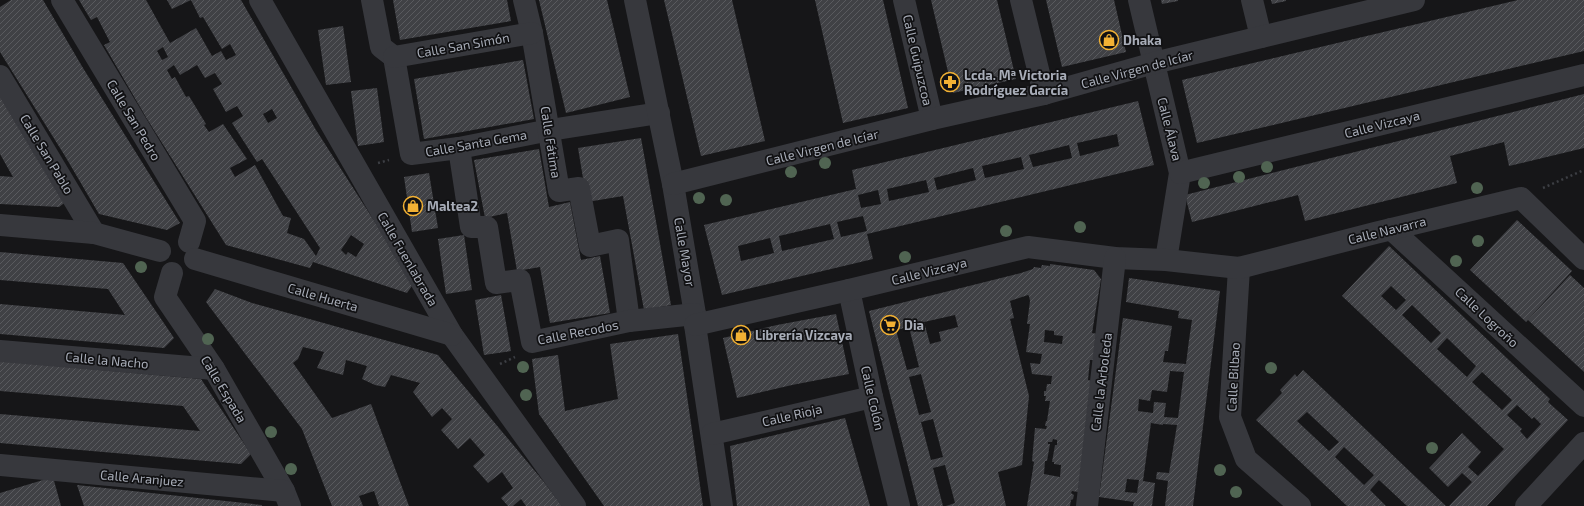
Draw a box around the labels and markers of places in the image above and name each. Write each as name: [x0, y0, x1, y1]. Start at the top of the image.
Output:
shop icon: Dhaka: [1098, 29, 1120, 51]
place label: Dhaka: [1123, 32, 1162, 48]
place label: Lcda. Mª Victoria Rodríguez García: [964, 67, 1068, 98]
pharmacy icon: Lcda. Mª Victoria Rodríguez García: [939, 71, 961, 93]
shop icon: Maltea2: [402, 195, 424, 217]
place label: Maltea2: [427, 198, 478, 214]
supermarket icon: Dia: [879, 314, 901, 336]
place label: Dia: [904, 317, 924, 333]
shop icon: Librería Vizcaya: [730, 324, 752, 346]
place label: Librería Vizcaya: [755, 327, 852, 343]

